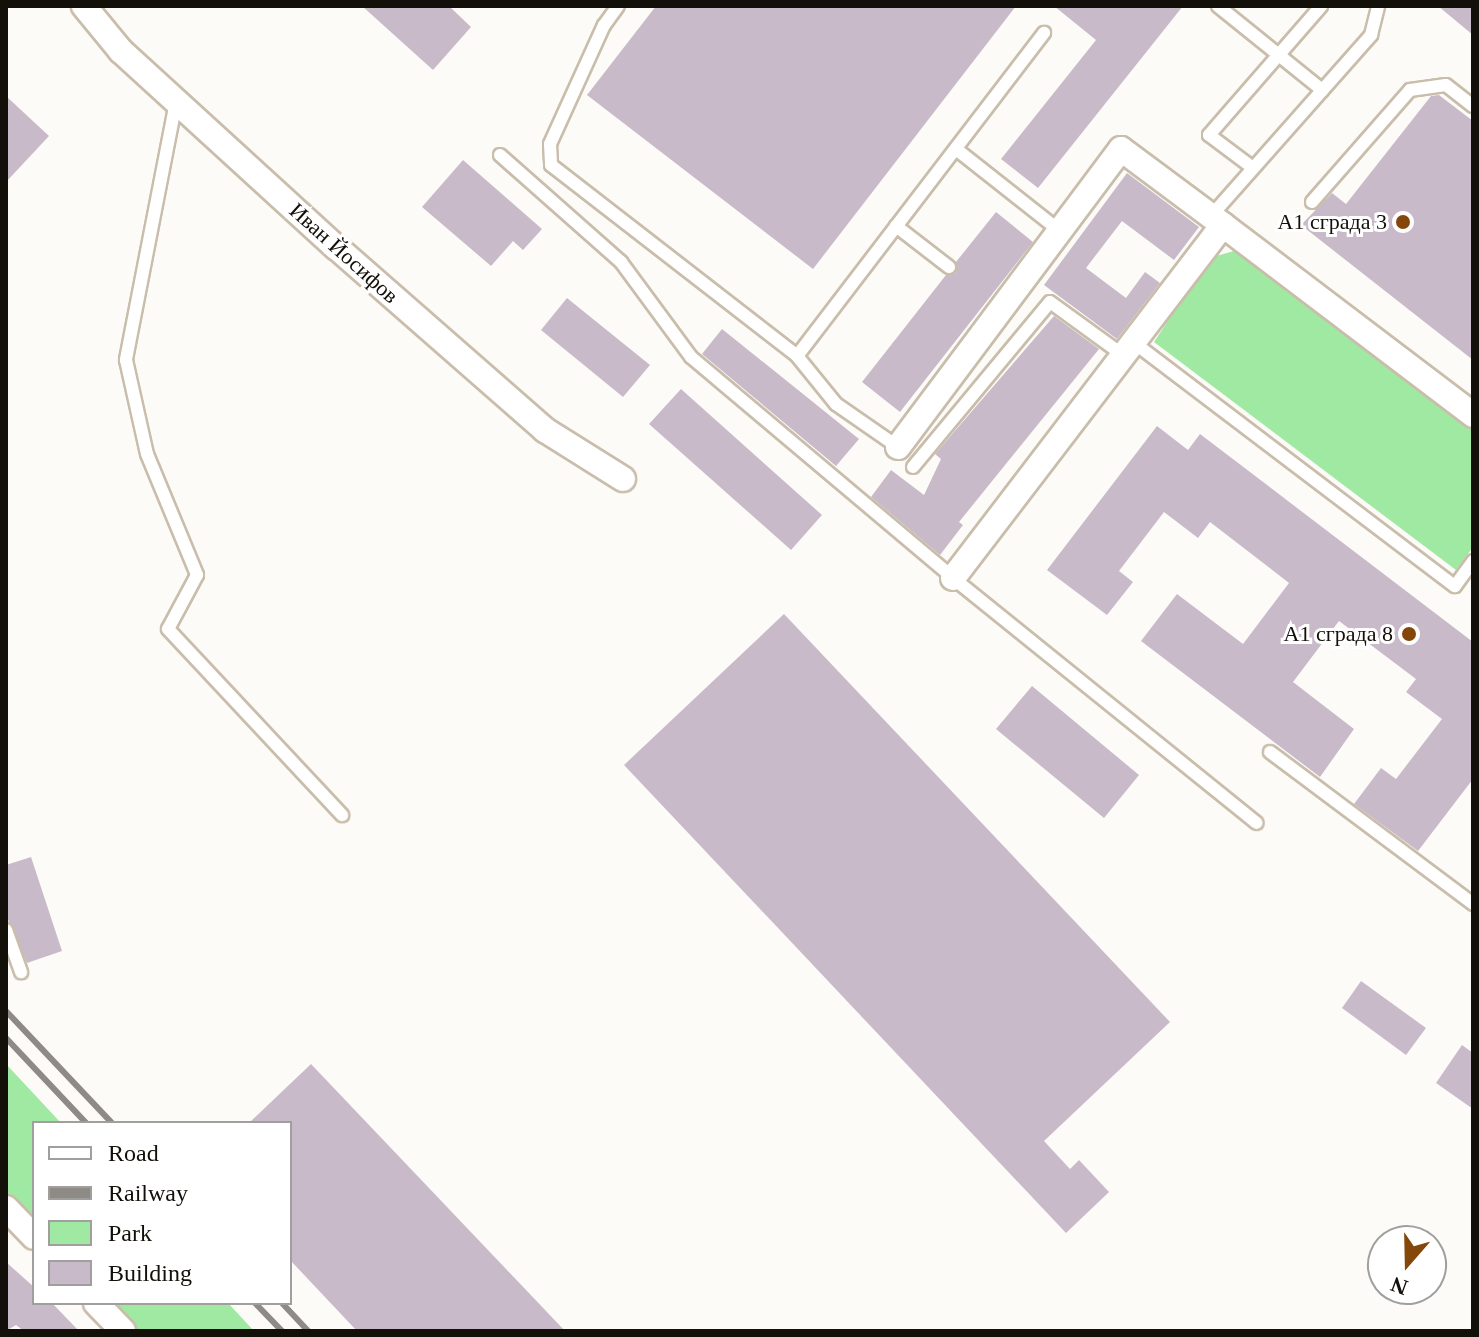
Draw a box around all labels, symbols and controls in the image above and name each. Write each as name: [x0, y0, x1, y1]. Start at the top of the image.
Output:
street label: Иван Йосифов: [284, 197, 404, 309]
place label: А1 сграда 3: [1278, 209, 1387, 235]
marker: А1 сграда 3: [1394, 213, 1412, 231]
place label: А1 сграда 8: [1284, 621, 1393, 647]
marker: А1 сграда 8: [1400, 625, 1418, 643]
legend: [32, 1121, 292, 1305]
text: Road: [108, 1140, 159, 1166]
text: Railway: [108, 1180, 188, 1206]
text: Park: [108, 1220, 152, 1246]
north arrow: [1367, 1225, 1447, 1305]
text: Building: [108, 1260, 192, 1286]
text: N: [1388, 1272, 1411, 1301]

